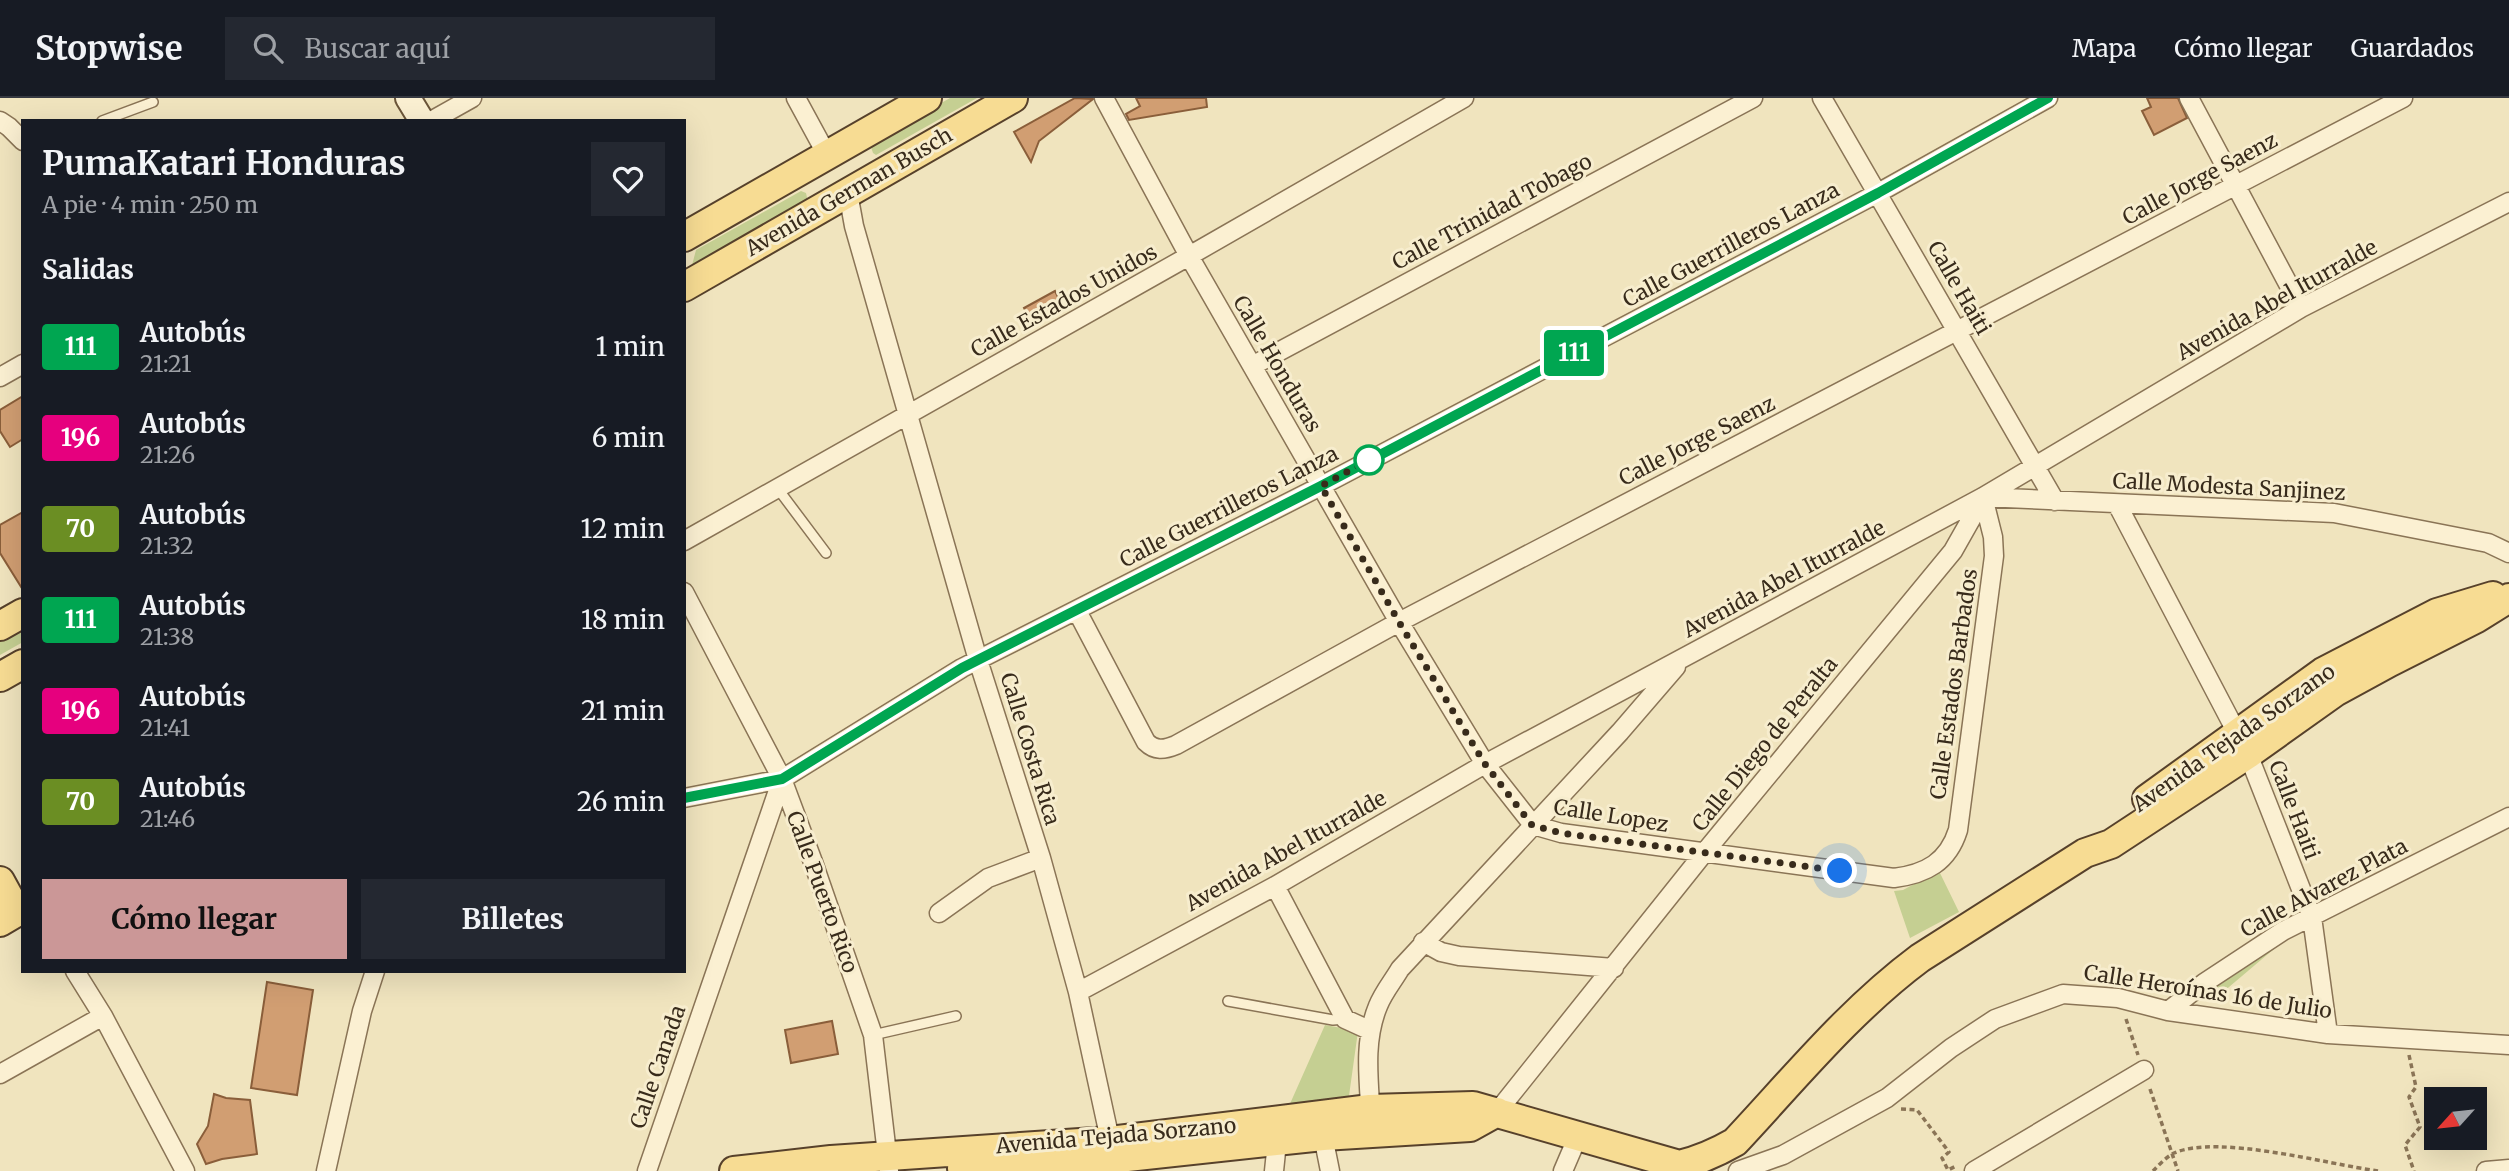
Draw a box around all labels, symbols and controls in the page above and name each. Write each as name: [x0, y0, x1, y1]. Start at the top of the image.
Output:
search box: [225, 17, 715, 80]
text: Stopwise: [35, 28, 183, 69]
icon: search: [249, 29, 287, 67]
text: Buscar aquí: [305, 32, 450, 65]
text: Mapa: [2072, 33, 2136, 64]
text: Cómo llegar: [2174, 33, 2313, 64]
text: Guardados: [2351, 33, 2474, 64]
street label: Avenida German Busch: [740, 121, 957, 262]
street label: Calle Jorge Saenz: [2118, 126, 2282, 231]
button: heart: [591, 142, 665, 216]
text: PumaKatari Honduras: [42, 143, 406, 184]
street label: Calle Trinidad Tobago: [1387, 147, 1596, 276]
street label: Calle Guerrilleros Lanza: [1618, 176, 1844, 313]
text: A pie · 4 min · 250 m: [42, 190, 258, 219]
street label: Avenida Abel Iturralde: [2171, 233, 2382, 366]
street label: Calle Haiti: [1922, 236, 1997, 340]
street label: Calle Estados Unidos: [966, 238, 1162, 363]
text: Salidas: [42, 253, 134, 286]
street label: Calle Honduras: [1227, 291, 1327, 437]
text: Autobús: [140, 316, 246, 349]
text: 1 min: [596, 330, 665, 363]
line badge: 111: [1534, 330, 1614, 376]
text: 111: [64, 331, 97, 362]
text: 111: [1558, 337, 1590, 368]
text: 21:21: [140, 349, 191, 378]
street label: Calle Jorge Saenz: [1614, 390, 1779, 492]
text: Autobús: [140, 407, 246, 440]
text: 6 min: [592, 421, 665, 454]
text: 196: [61, 422, 100, 453]
text: 21:26: [140, 440, 195, 469]
street label: Calle Guerrilleros Lanza: [1115, 440, 1342, 573]
unlabelled marker: [1354, 445, 1384, 475]
street label: Calle Modesta Sanjinez: [2112, 467, 2346, 506]
text: Autobús: [140, 498, 246, 531]
text: 12 min: [581, 512, 665, 545]
text: 70: [66, 513, 95, 544]
street label: Avenida Abel Iturralde: [1677, 514, 1889, 644]
text: 21:32: [140, 531, 194, 560]
street label: Calle Estados Barbados: [1924, 567, 1983, 801]
text: Autobús: [140, 589, 246, 622]
text: 18 min: [581, 603, 665, 636]
text: 111: [64, 604, 97, 635]
text: 21:38: [140, 622, 194, 651]
street label: Calle Diego de Peralta: [1686, 651, 1843, 836]
street label: Avenida Tejada Sorzano: [2126, 657, 2340, 818]
street label: Calle Costa Rica: [994, 669, 1066, 828]
text: Autobús: [140, 680, 246, 713]
text: 21 min: [581, 694, 665, 727]
text: 196: [61, 695, 100, 726]
text: 21:41: [140, 713, 190, 742]
street label: Calle Haiti: [2263, 756, 2326, 863]
text: Autobús: [140, 771, 246, 804]
street label: Avenida Abel Iturralde: [1180, 784, 1391, 917]
text: 26 min: [577, 785, 665, 818]
text: 70: [66, 786, 95, 817]
street label: Calle Lopez: [1552, 793, 1670, 838]
text: 21:46: [140, 804, 195, 833]
street label: Calle Puerto Rico: [781, 807, 864, 976]
street label: Calle Alvarez Plata: [2236, 832, 2412, 943]
your location: [1822, 853, 1857, 888]
button: Cómo llegar: [42, 879, 347, 959]
button: Billetes: [361, 879, 665, 959]
street label: Calle Heroínas 16 de Julio: [2082, 959, 2334, 1024]
street label: Calle Canada: [624, 1002, 691, 1132]
north arrow: [2424, 1087, 2487, 1150]
map controls: [2424, 1087, 2487, 1150]
street label: Avenida Tejada Sorzano: [994, 1112, 1237, 1160]

